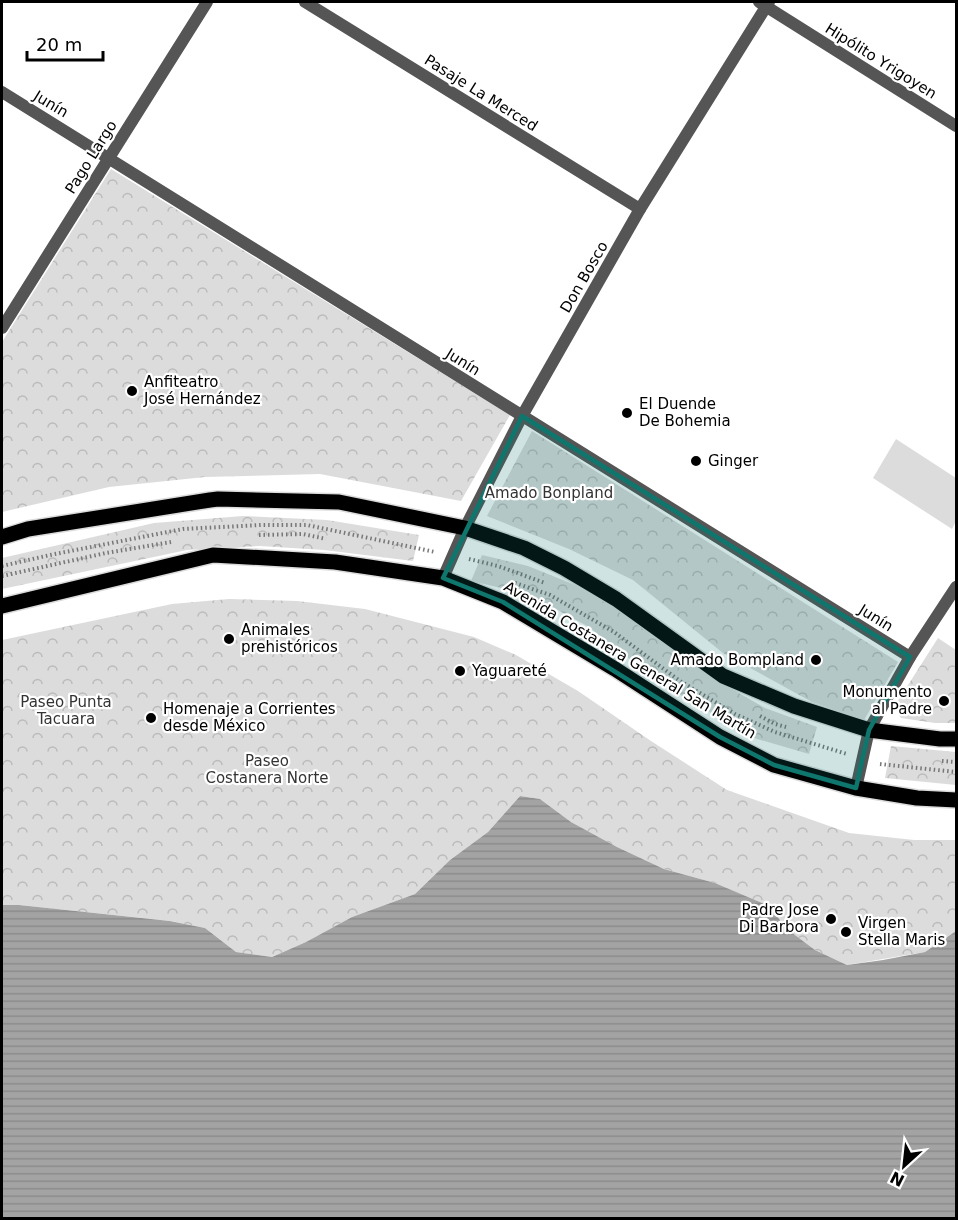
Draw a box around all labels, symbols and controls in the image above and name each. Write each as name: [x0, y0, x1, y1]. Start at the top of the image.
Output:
street label: Hipólito Yrigoyen: [822, 19, 940, 103]
scale bar: [27, 24, 104, 62]
text: 20 m: [36, 34, 82, 55]
street label: Pasaje La Merced: [421, 51, 541, 135]
street label: Junín: [30, 86, 72, 121]
street label: Pago Largo: [61, 117, 121, 197]
street label: Don Bosco: [556, 238, 612, 316]
street label: Junín: [442, 344, 484, 379]
place label: Anfiteatro José Hernández: [143, 373, 261, 408]
marker: Anfiteatro José Hernández: [125, 384, 139, 398]
place label: El Duende De Bohemia: [639, 395, 731, 430]
marker: El Duende De Bohemia: [620, 406, 634, 420]
place label: Ginger: [708, 452, 759, 470]
marker: Ginger: [689, 454, 703, 468]
park label: Amado Bonpland: [485, 484, 613, 502]
street label: Avenida Costanera General San Martín: [501, 577, 759, 743]
street label: Junín: [855, 600, 897, 635]
place label: Animales prehistóricos: [241, 621, 338, 656]
marker: Animales prehistóricos: [222, 632, 236, 646]
place label: Amado Bompland: [670, 651, 804, 669]
marker: Amado Bompland: [809, 653, 823, 667]
place label: Yaguareté: [471, 662, 547, 680]
marker: Yaguareté: [453, 664, 467, 678]
place label: Monumento al Padre: [842, 683, 932, 718]
park label: Paseo Punta Tacuara: [20, 693, 112, 728]
marker: Monumento al Padre: [937, 694, 951, 708]
place label: Homenaje a Corrientes desde México: [163, 700, 336, 735]
marker: Homenaje a Corrientes desde México: [144, 711, 158, 725]
park label: Paseo Costanera Norte: [205, 752, 329, 787]
place label: Padre Jose Di Barbora: [739, 901, 819, 936]
marker: Padre Jose Di Barbora: [824, 912, 838, 926]
place label: Virgen Stella Maris: [858, 914, 945, 949]
marker: Virgen Stella Maris: [839, 925, 853, 939]
north arrow: [874, 1136, 934, 1196]
text: N: [887, 1167, 908, 1190]

